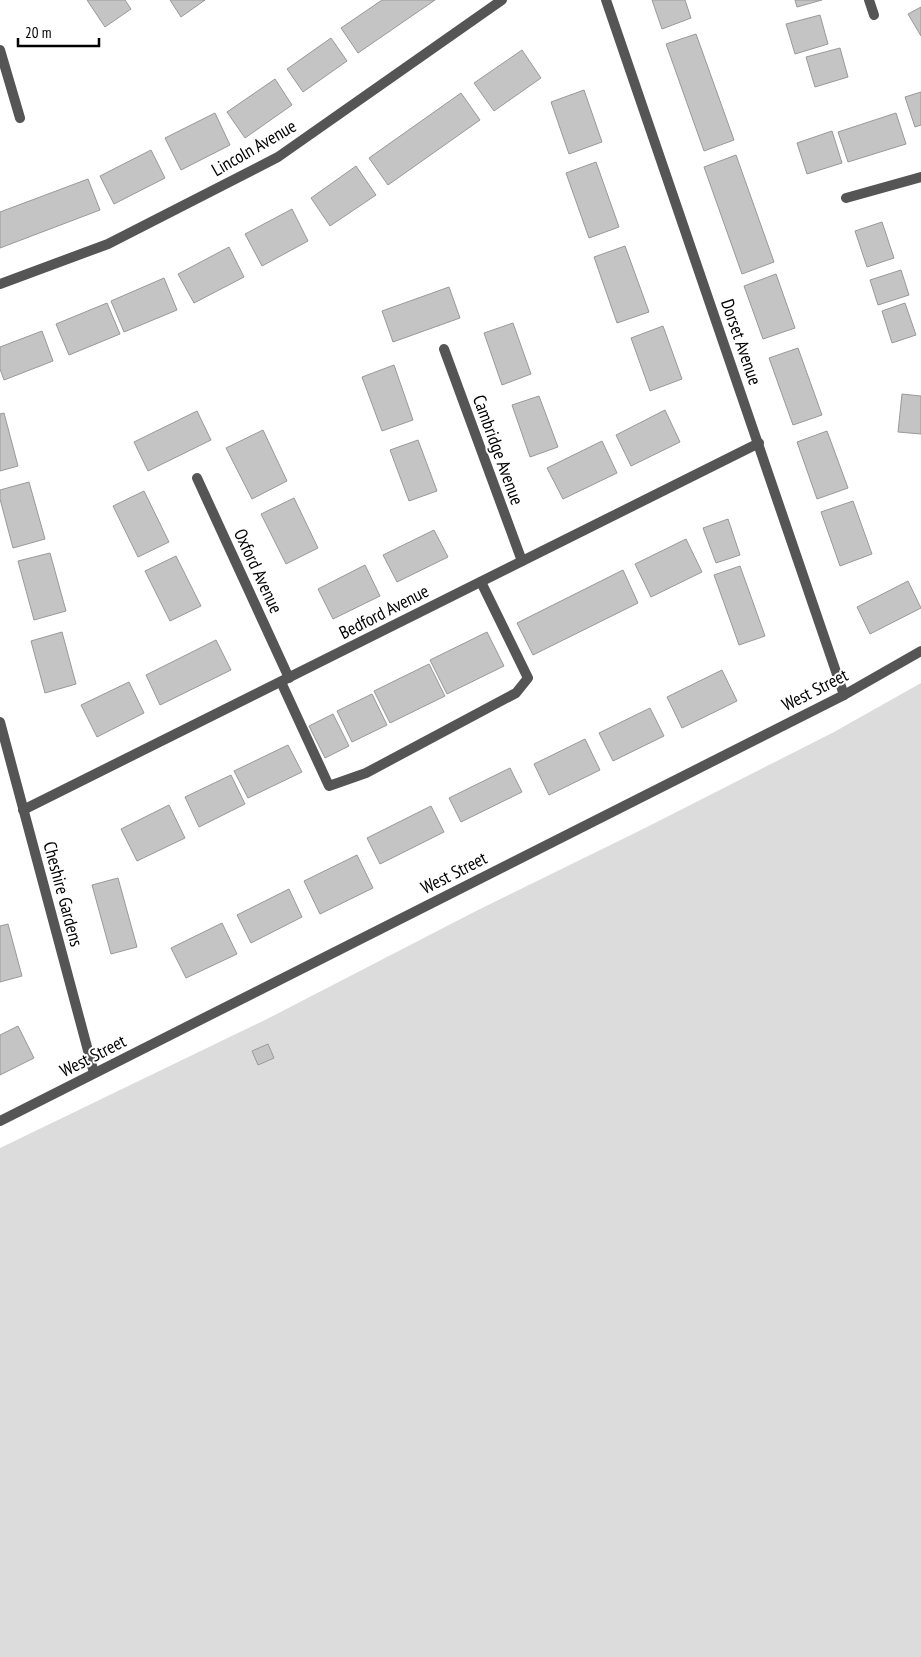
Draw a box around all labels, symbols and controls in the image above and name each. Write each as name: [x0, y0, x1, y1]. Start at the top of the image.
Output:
scale bar: [18, 15, 99, 47]
text: 20 m: [25, 23, 51, 42]
street label: Lincoln Avenue: [207, 114, 300, 181]
street label: Dorset Avenue: [716, 296, 767, 388]
street label: Cambridge Avenue: [468, 392, 529, 508]
street label: Oxford Avenue: [229, 525, 288, 617]
street label: Bedford Avenue: [335, 579, 432, 644]
street label: West Street: [778, 663, 852, 716]
street label: Cheshire Gardens: [38, 839, 89, 949]
street label: West Street: [417, 846, 491, 899]
street label: West Street: [56, 1029, 130, 1082]

